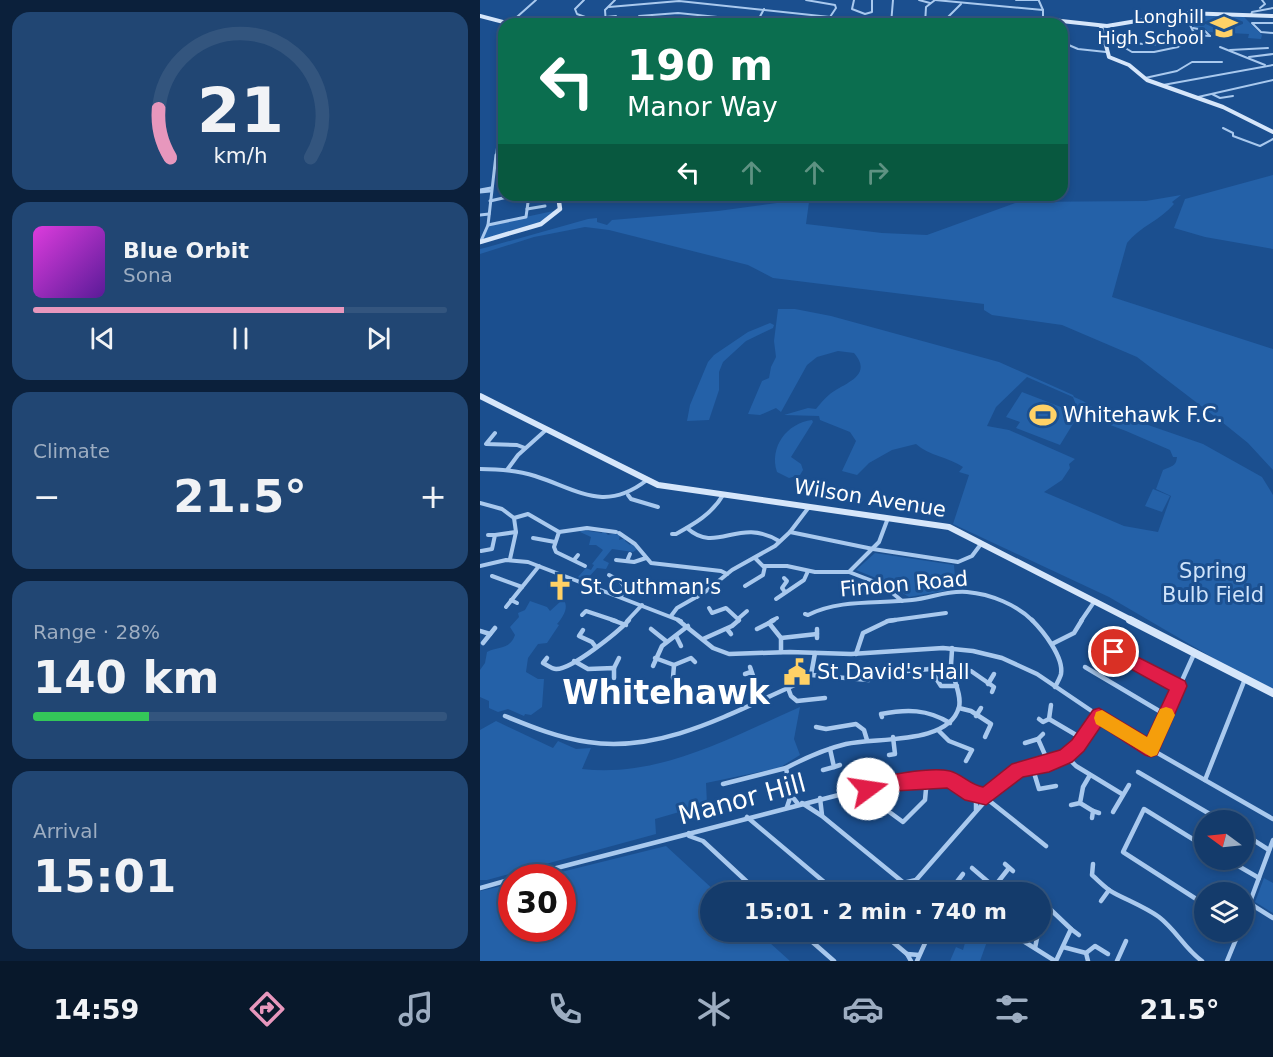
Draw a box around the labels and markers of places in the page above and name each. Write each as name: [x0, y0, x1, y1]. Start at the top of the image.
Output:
place label: Longhill High School: [1097, 6, 1204, 48]
school or university icon: Longhill High School: [1209, 12, 1239, 42]
sports icon: Whitehawk F.C.: [1028, 400, 1058, 430]
place label: Whitehawk F.C.: [1063, 403, 1223, 427]
church icon: St Cuthman's: [545, 572, 575, 602]
place label: St Cuthman's: [580, 575, 721, 599]
pin: [1088, 626, 1139, 677]
public building icon: St David's Hall: [782, 657, 812, 687]
place label: St David's Hall: [817, 660, 970, 684]

